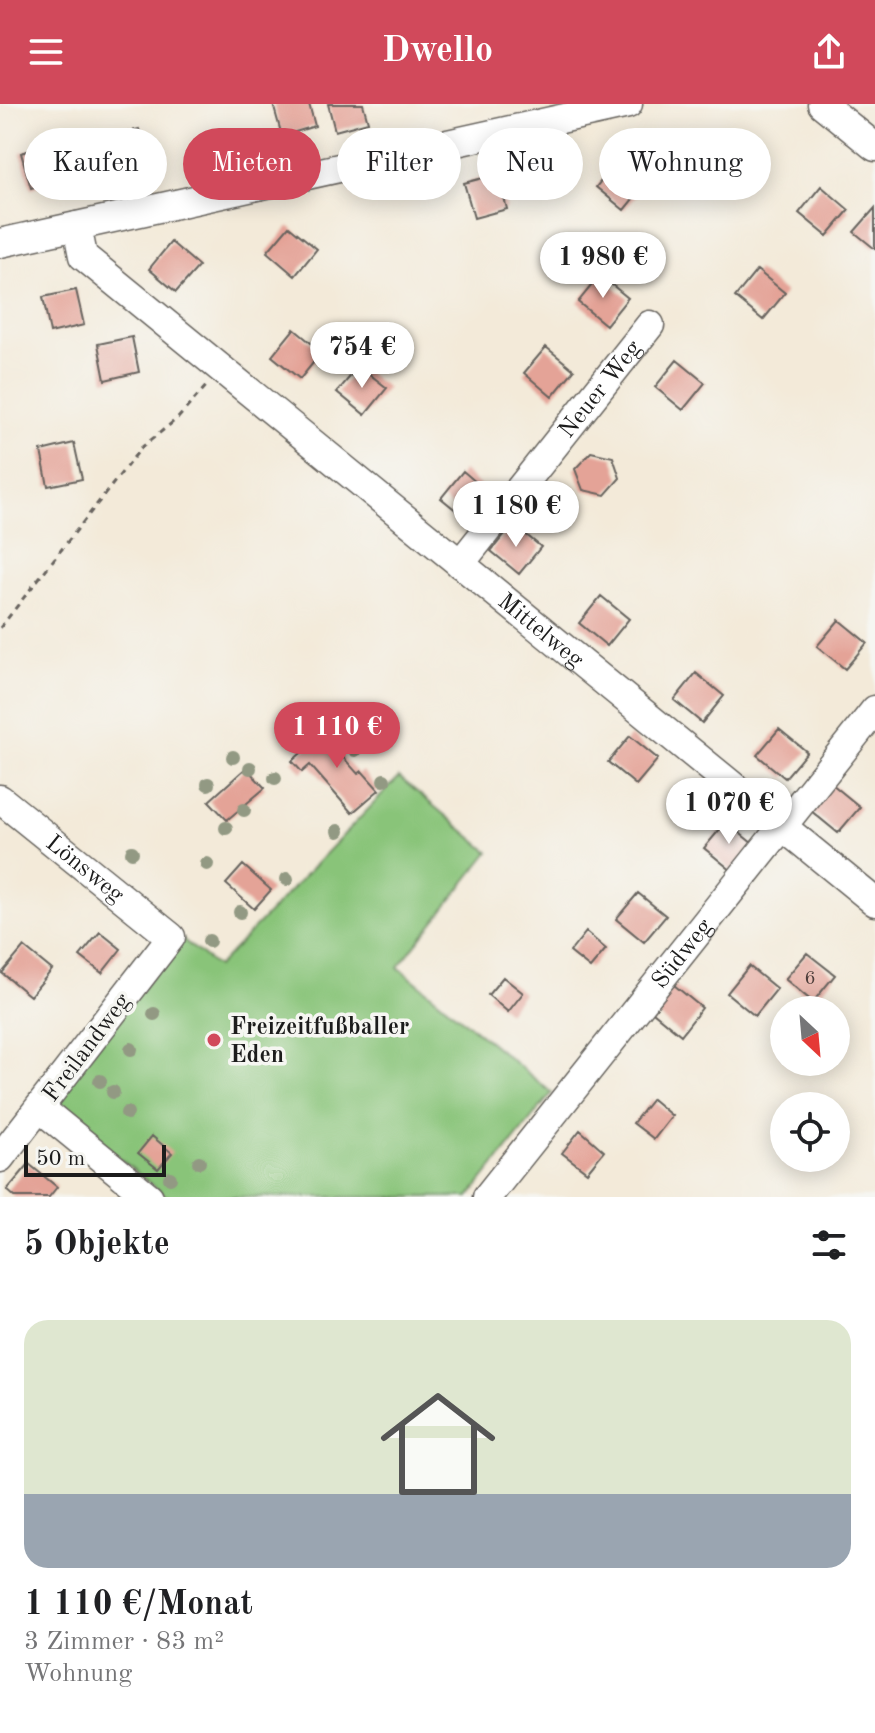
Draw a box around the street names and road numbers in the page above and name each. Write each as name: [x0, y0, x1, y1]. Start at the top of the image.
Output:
street label: Neuer Weg: [555, 336, 647, 443]
street label: Mittelweg: [493, 590, 587, 673]
street label: Lönsweg: [41, 831, 128, 908]
street label: Südweg: [648, 915, 718, 994]
street label: Freilandweg: [39, 989, 136, 1107]

